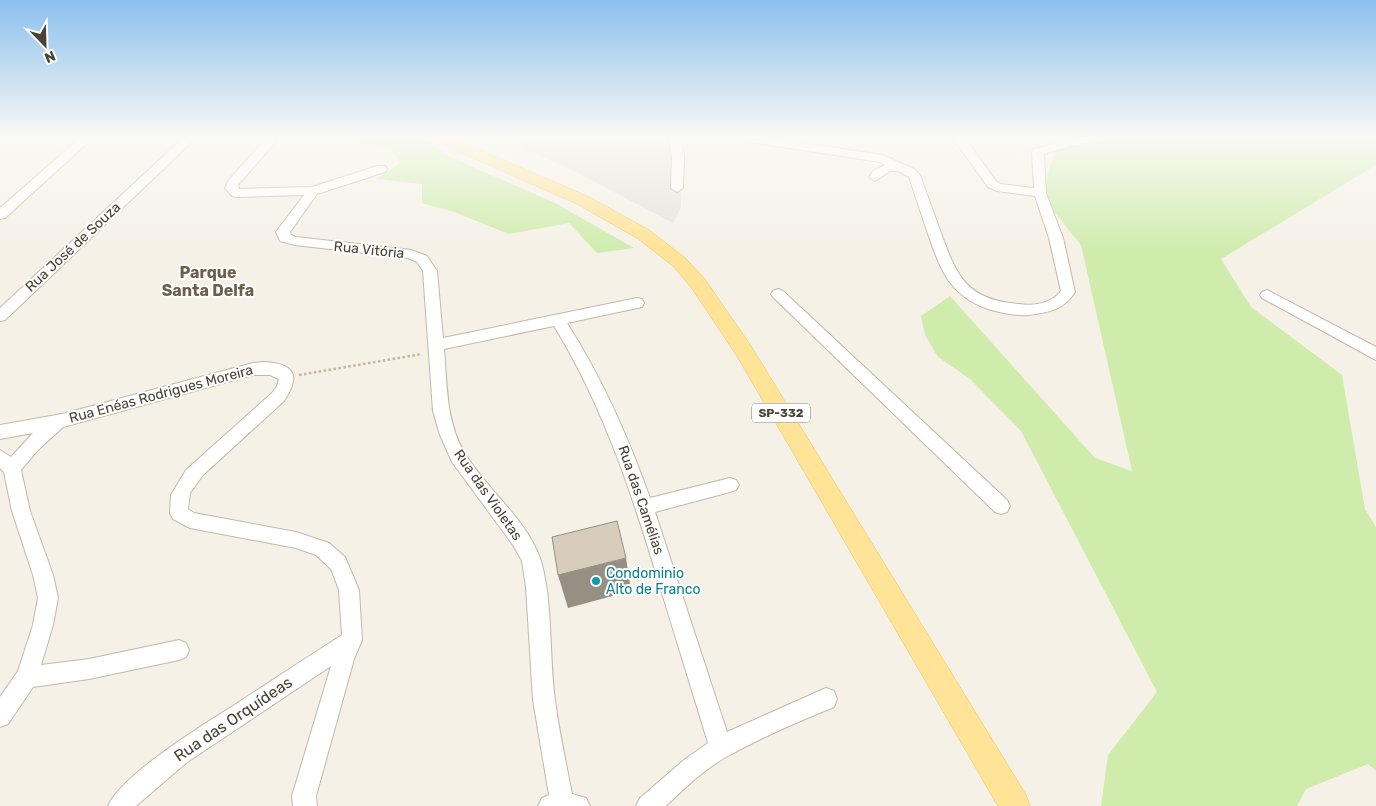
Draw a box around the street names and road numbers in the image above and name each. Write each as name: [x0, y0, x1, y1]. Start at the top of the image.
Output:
street label: Rua José de Souza: [22, 199, 124, 295]
street label: Rua Vitória: [333, 238, 405, 262]
street label: Rua Enéas Rodrigues Moreira: [67, 361, 255, 427]
road number: SP-332: [752, 403, 810, 422]
street label: Rua das Camélias: [614, 443, 668, 557]
street label: Rua das Violetas: [450, 446, 526, 544]
street label: Rua das Orquídeas: [170, 672, 296, 766]

